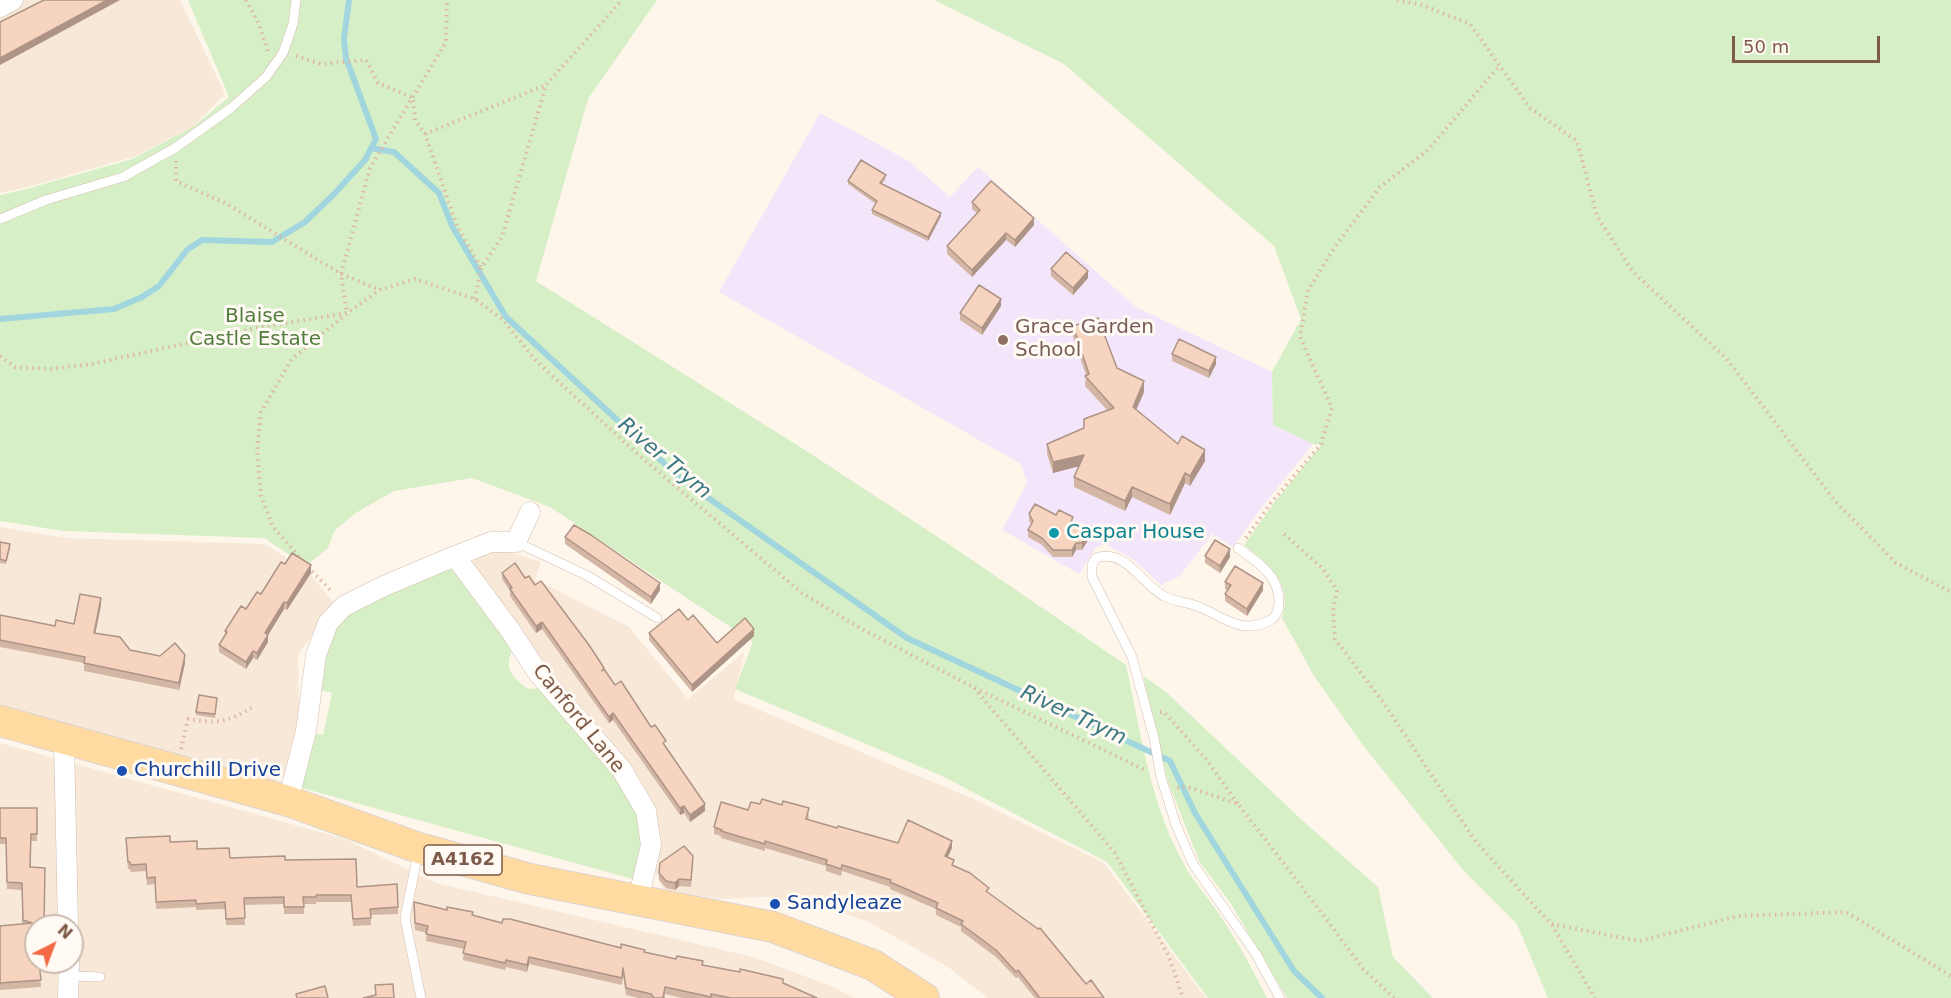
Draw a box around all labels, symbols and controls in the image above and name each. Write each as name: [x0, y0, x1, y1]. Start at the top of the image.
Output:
scale bar: [1735, 24, 1884, 62]
text: 50 m: [1743, 36, 1789, 57]
park label: Blaise Castle Estate: [189, 305, 321, 352]
place label: Grace Garden School: [1015, 316, 1154, 363]
marker: Grace Garden School: [996, 333, 1010, 347]
water label: River Trym: [612, 413, 716, 505]
place label: Caspar House: [1066, 521, 1205, 545]
marker: Caspar House: [1047, 526, 1061, 540]
street label: Canford Lane: [527, 660, 629, 778]
water label: River Trym: [1016, 681, 1130, 751]
place label: Churchill Drive: [134, 759, 281, 783]
marker: Churchill Drive: [115, 764, 129, 778]
road number: A4162: [424, 845, 502, 875]
place label: Sandyleaze: [787, 892, 902, 916]
marker: Sandyleaze: [768, 897, 782, 911]
north arrow: [24, 914, 84, 974]
text: N: [54, 920, 76, 943]

